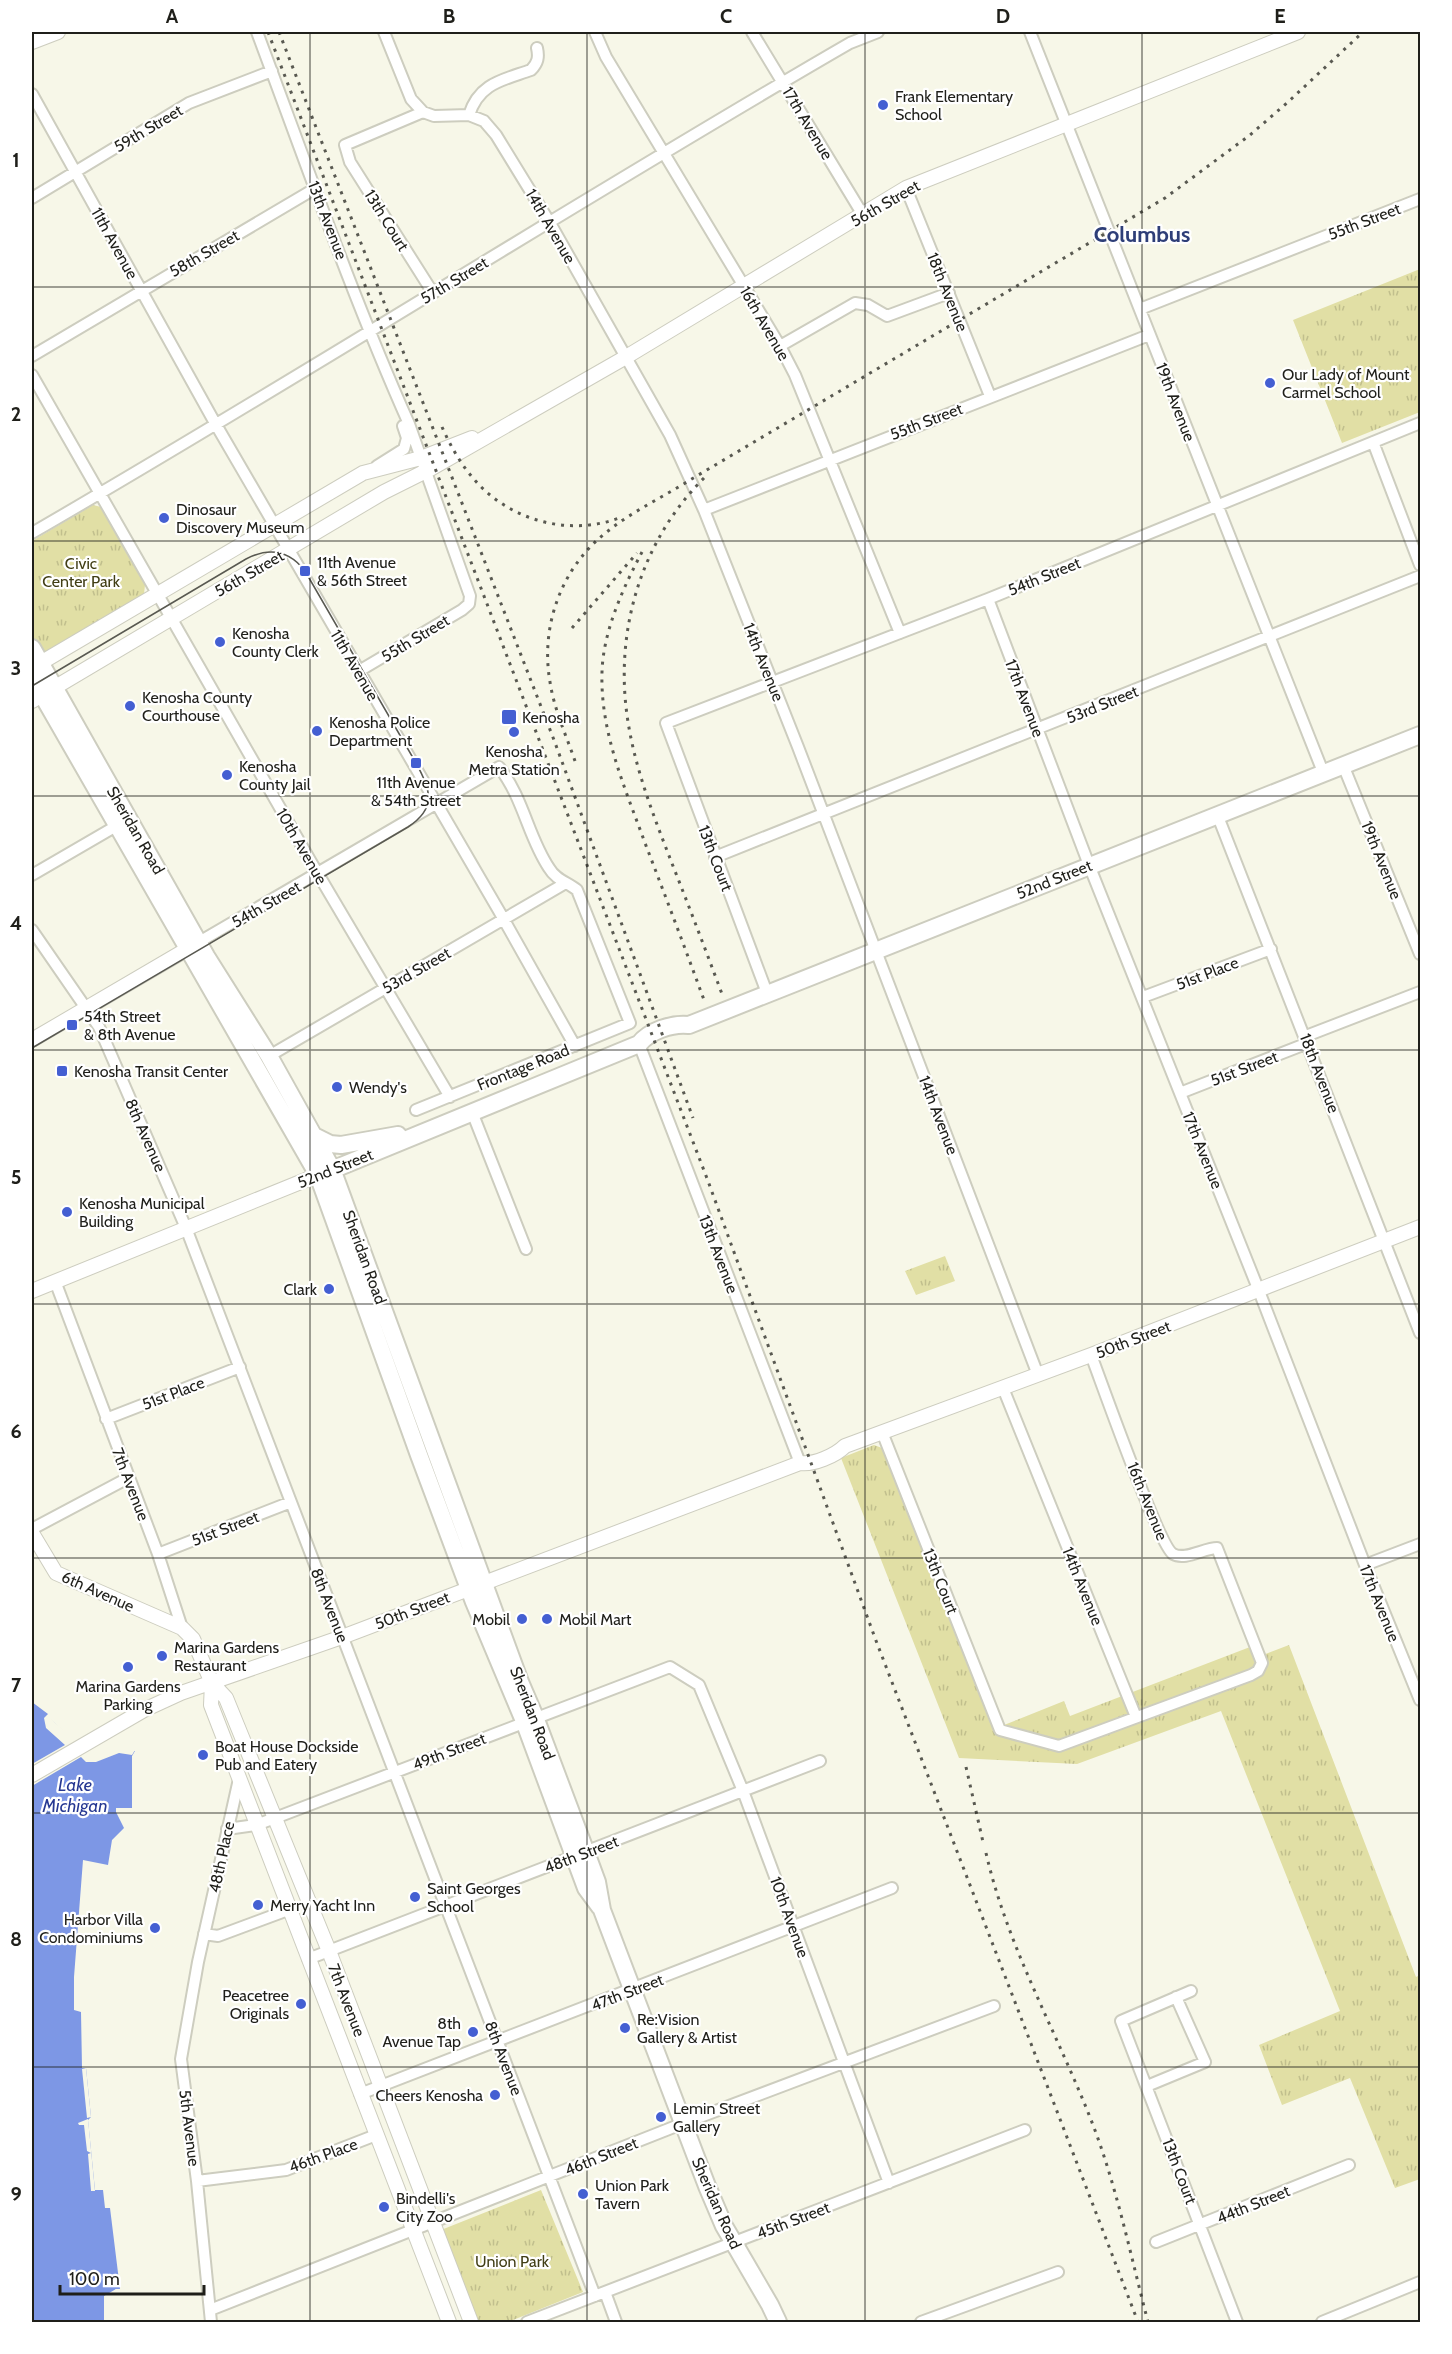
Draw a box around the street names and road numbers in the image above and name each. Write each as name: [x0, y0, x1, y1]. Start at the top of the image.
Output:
street label: 17th Avenue: [778, 83, 837, 163]
street label: 59th Street: [111, 100, 186, 156]
street label: 56th Street: [847, 176, 924, 231]
street label: 13th Avenue: [304, 178, 351, 262]
street label: 13th Court: [360, 186, 413, 255]
street label: 14th Avenue: [522, 186, 580, 267]
street label: 55th Street: [1325, 199, 1404, 244]
street label: 11th Avenue: [87, 204, 142, 282]
street label: 58th Street: [166, 226, 243, 281]
street label: 18th Avenue: [923, 250, 972, 334]
street label: 57th Street: [417, 253, 492, 308]
street label: 16th Avenue: [736, 283, 793, 364]
street label: 19th Avenue: [1152, 360, 1199, 444]
street label: 55th Street: [887, 399, 966, 444]
street label: 56th Street: [211, 546, 288, 601]
street label: 54th Street: [1005, 553, 1084, 600]
street label: 55th Street: [378, 610, 453, 666]
street label: 14th Avenue: [739, 620, 788, 704]
street label: 11th Avenue: [327, 626, 383, 704]
street label: 17th Avenue: [1001, 657, 1048, 740]
street label: 53rd Street: [1064, 681, 1141, 727]
street label: Sheridan Road: [103, 783, 168, 878]
street label: 10th Avenue: [272, 805, 331, 888]
street label: 19th Avenue: [1357, 818, 1406, 902]
street label: 13th Court: [694, 823, 737, 894]
street label: 52nd Street: [1014, 856, 1095, 903]
street label: 54th Street: [228, 877, 305, 932]
street label: 53rd Street: [379, 943, 454, 998]
street label: 51st Place: [1173, 953, 1241, 994]
street label: 18th Avenue: [1296, 1031, 1343, 1115]
street label: Frontage Road: [474, 1040, 572, 1095]
street label: 51st Street: [1208, 1047, 1281, 1090]
street label: 14th Avenue: [915, 1073, 962, 1157]
street label: 8th Avenue: [121, 1096, 170, 1175]
street label: 17th Avenue: [1178, 1109, 1227, 1192]
street label: 52nd Street: [295, 1145, 376, 1192]
street label: Sheridan Road: [339, 1208, 390, 1307]
street label: 13th Avenue: [695, 1212, 742, 1296]
street label: 50th Street: [1093, 1316, 1174, 1362]
street label: 51st Place: [139, 1373, 207, 1414]
street label: 7th Avenue: [108, 1445, 153, 1523]
street label: 16th Avenue: [1123, 1459, 1172, 1543]
street label: 51st Street: [189, 1507, 262, 1550]
street label: 14th Avenue: [1058, 1544, 1107, 1628]
street label: 13th Court: [919, 1546, 962, 1617]
street label: 17th Avenue: [1355, 1562, 1404, 1645]
street label: 8th Avenue: [307, 1565, 352, 1645]
street label: 6th Avenue: [59, 1567, 137, 1616]
street label: 50th Street: [372, 1587, 453, 1633]
street label: Sheridan Road: [506, 1664, 559, 1763]
street label: 49th Street: [410, 1729, 489, 1774]
street label: 48th Place: [205, 1820, 238, 1895]
street label: 48th Street: [541, 1831, 621, 1877]
street label: 10th Avenue: [766, 1874, 813, 1960]
street label: 7th Avenue: [324, 1961, 369, 2039]
street label: 47th Street: [588, 1970, 667, 2015]
street label: 8th Avenue: [481, 2018, 526, 2098]
street label: 5th Avenue: [175, 2089, 204, 2167]
street label: 46th Street: [562, 2133, 641, 2180]
street label: 46th Place: [286, 2134, 360, 2177]
street label: 13th Court: [1158, 2136, 1201, 2207]
street label: Sheridan Road: [688, 2154, 745, 2252]
street label: 44th Street: [1214, 2181, 1293, 2228]
street label: 45th Street: [754, 2198, 833, 2243]

